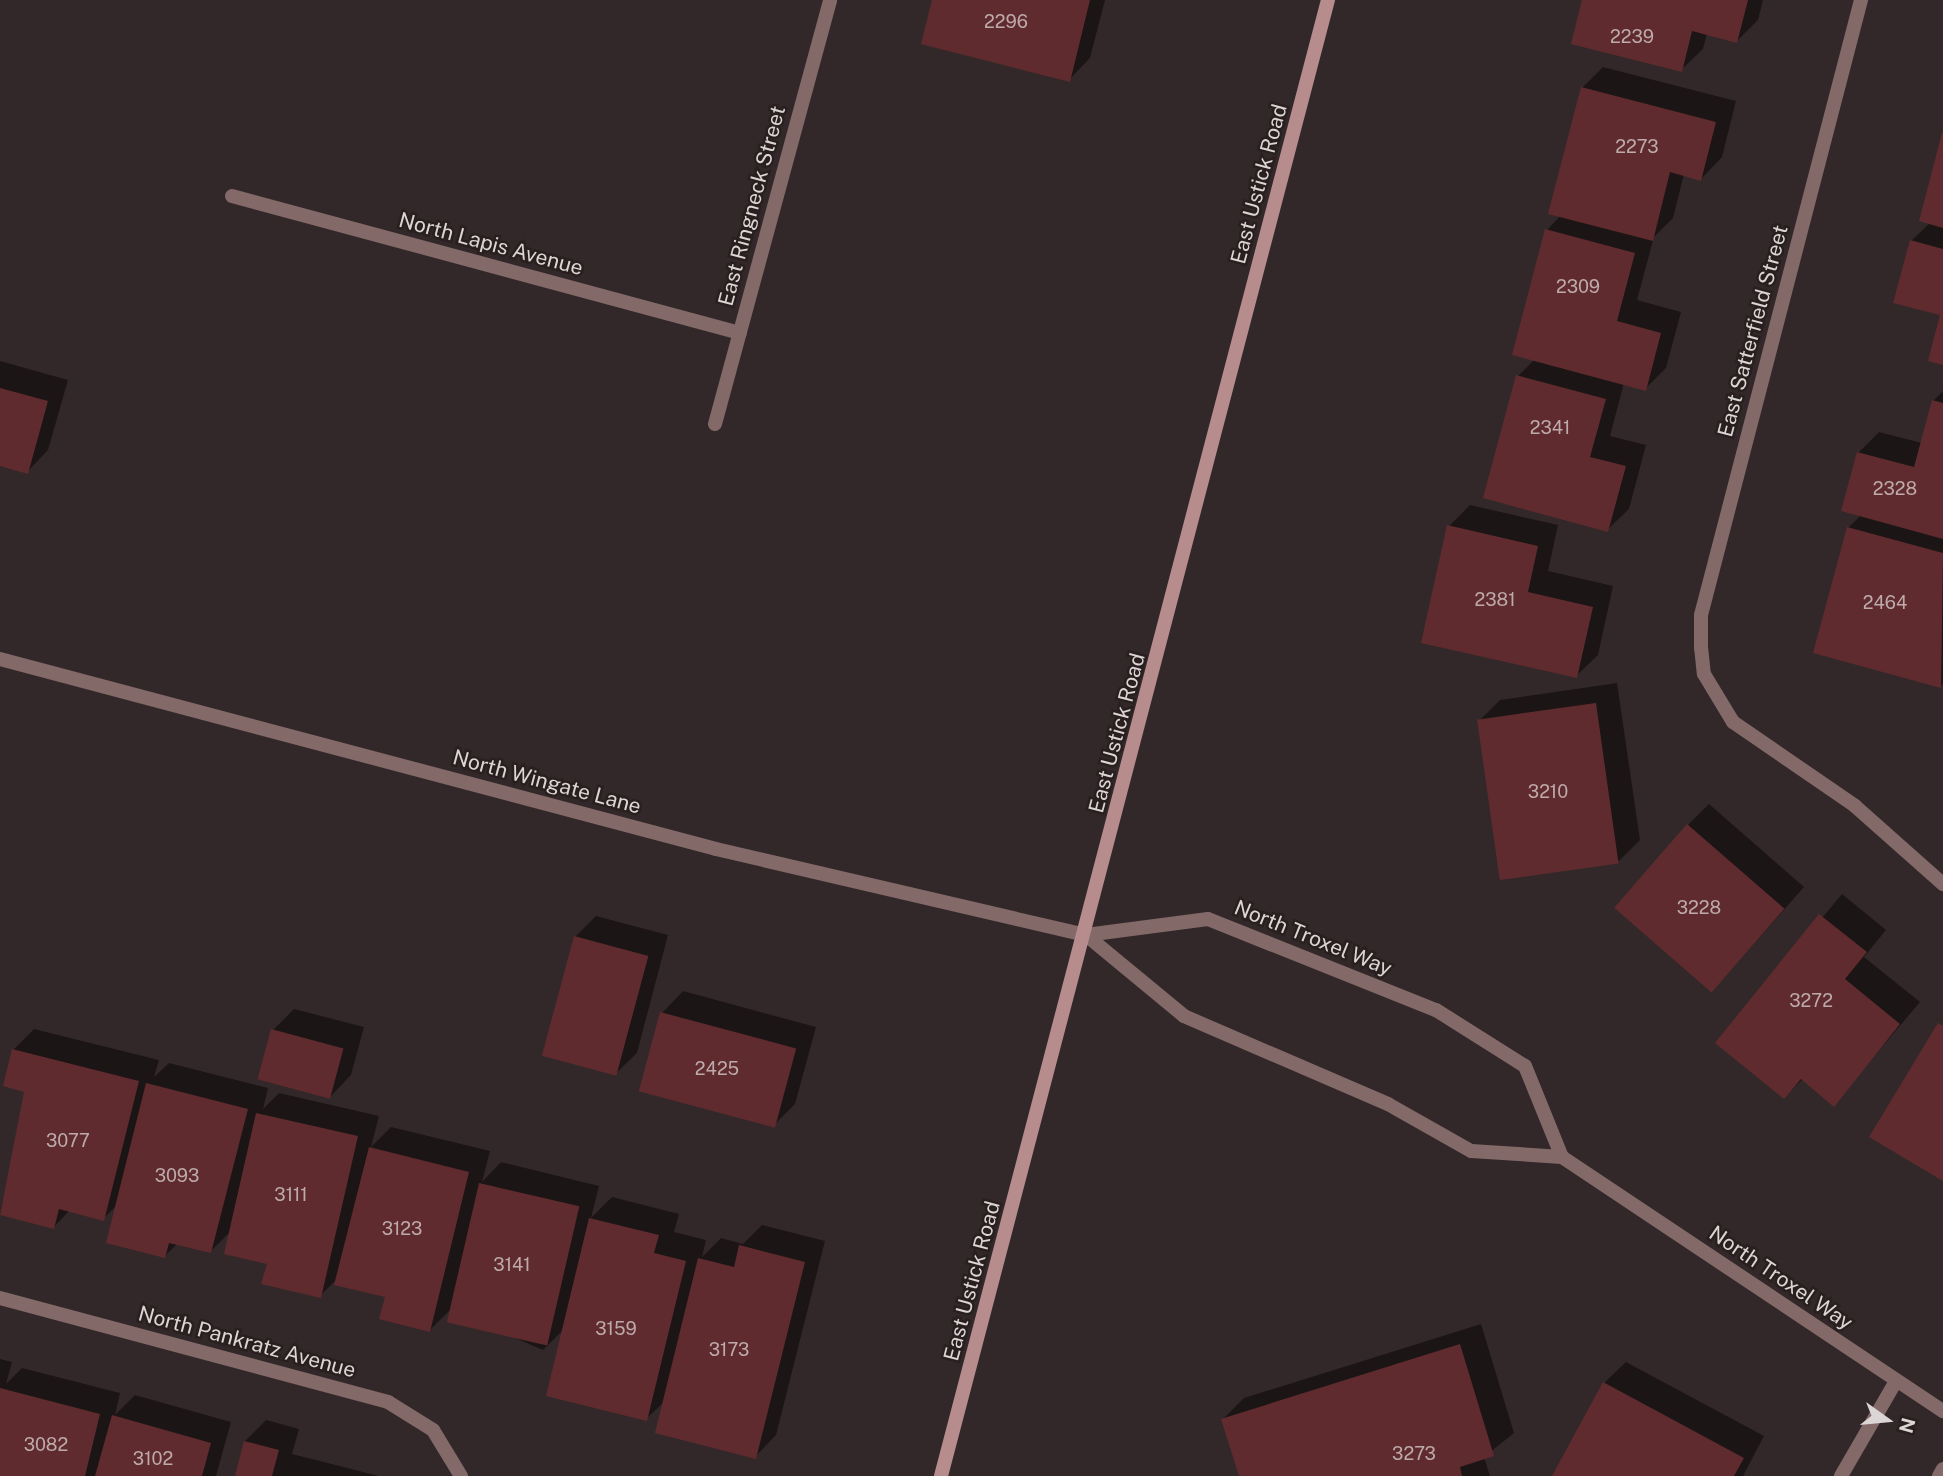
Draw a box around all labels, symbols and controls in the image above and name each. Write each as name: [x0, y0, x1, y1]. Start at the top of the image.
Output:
house number: 2296: [984, 11, 1028, 33]
house number: 2239: [1610, 26, 1654, 48]
street label: East Ustick Road: [1226, 101, 1292, 267]
street label: East Ringneck Street: [713, 103, 791, 309]
house number: 2273: [1615, 136, 1659, 158]
street label: North Lapis Avenue: [396, 207, 586, 281]
street label: East Satterfield Street: [1713, 222, 1793, 440]
house number: 2309: [1556, 276, 1600, 298]
house number: 2341: [1530, 417, 1570, 439]
house number: 2328: [1873, 478, 1917, 500]
house number: 2381: [1475, 589, 1515, 611]
house number: 2464: [1863, 592, 1907, 614]
street label: East Ustick Road: [1084, 650, 1150, 816]
street label: North Wingate Lane: [450, 745, 644, 819]
house number: 3210: [1528, 781, 1568, 803]
street label: North Troxel Way: [1230, 895, 1396, 981]
house number: 3228: [1677, 897, 1721, 919]
house number: 3272: [1789, 990, 1833, 1012]
house number: 2425: [695, 1058, 739, 1080]
house number: 3077: [46, 1130, 90, 1152]
house number: 3093: [155, 1165, 199, 1187]
house number: 3111: [274, 1184, 308, 1206]
street label: East Ustick Road: [939, 1198, 1005, 1364]
house number: 3123: [382, 1218, 422, 1240]
street label: North Troxel Way: [1704, 1221, 1858, 1335]
house number: 3141: [493, 1254, 531, 1276]
street label: North Pankratz Avenue: [136, 1301, 358, 1383]
house number: 3159: [595, 1318, 637, 1340]
house number: 3173: [709, 1339, 749, 1361]
north arrow: [1852, 1385, 1922, 1455]
text: N: [1895, 1415, 1920, 1435]
house number: 3082: [24, 1434, 68, 1456]
house number: 3273: [1392, 1443, 1436, 1465]
house number: 3102: [133, 1448, 173, 1470]

